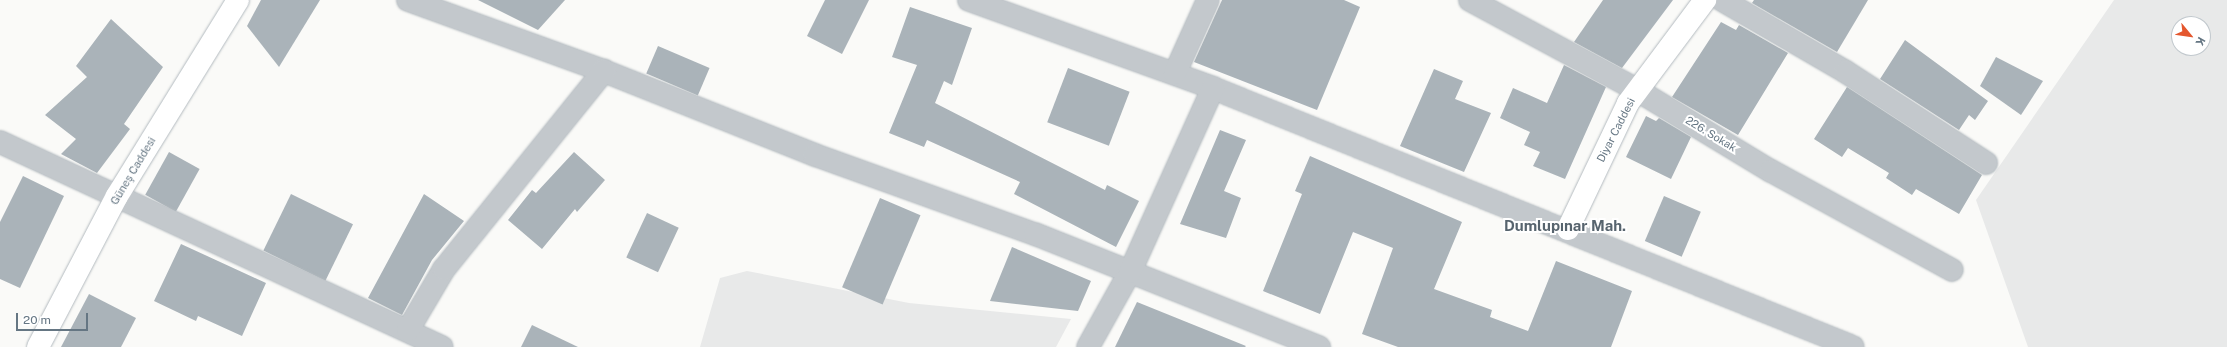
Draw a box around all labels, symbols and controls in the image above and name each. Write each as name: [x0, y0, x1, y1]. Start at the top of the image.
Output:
north arrow: [2171, 16, 2211, 56]
text: K: [2193, 35, 2208, 48]
street label: Diyar Caddesi: [1594, 96, 1638, 164]
street label: 226. Sokak: [1683, 114, 1739, 154]
street label: Güneş Caddesi: [108, 135, 158, 207]
district label: Dumlupınar Mah.: [1504, 217, 1626, 235]
scale bar: [18, 305, 90, 331]
text: 20 m: [23, 313, 51, 327]

